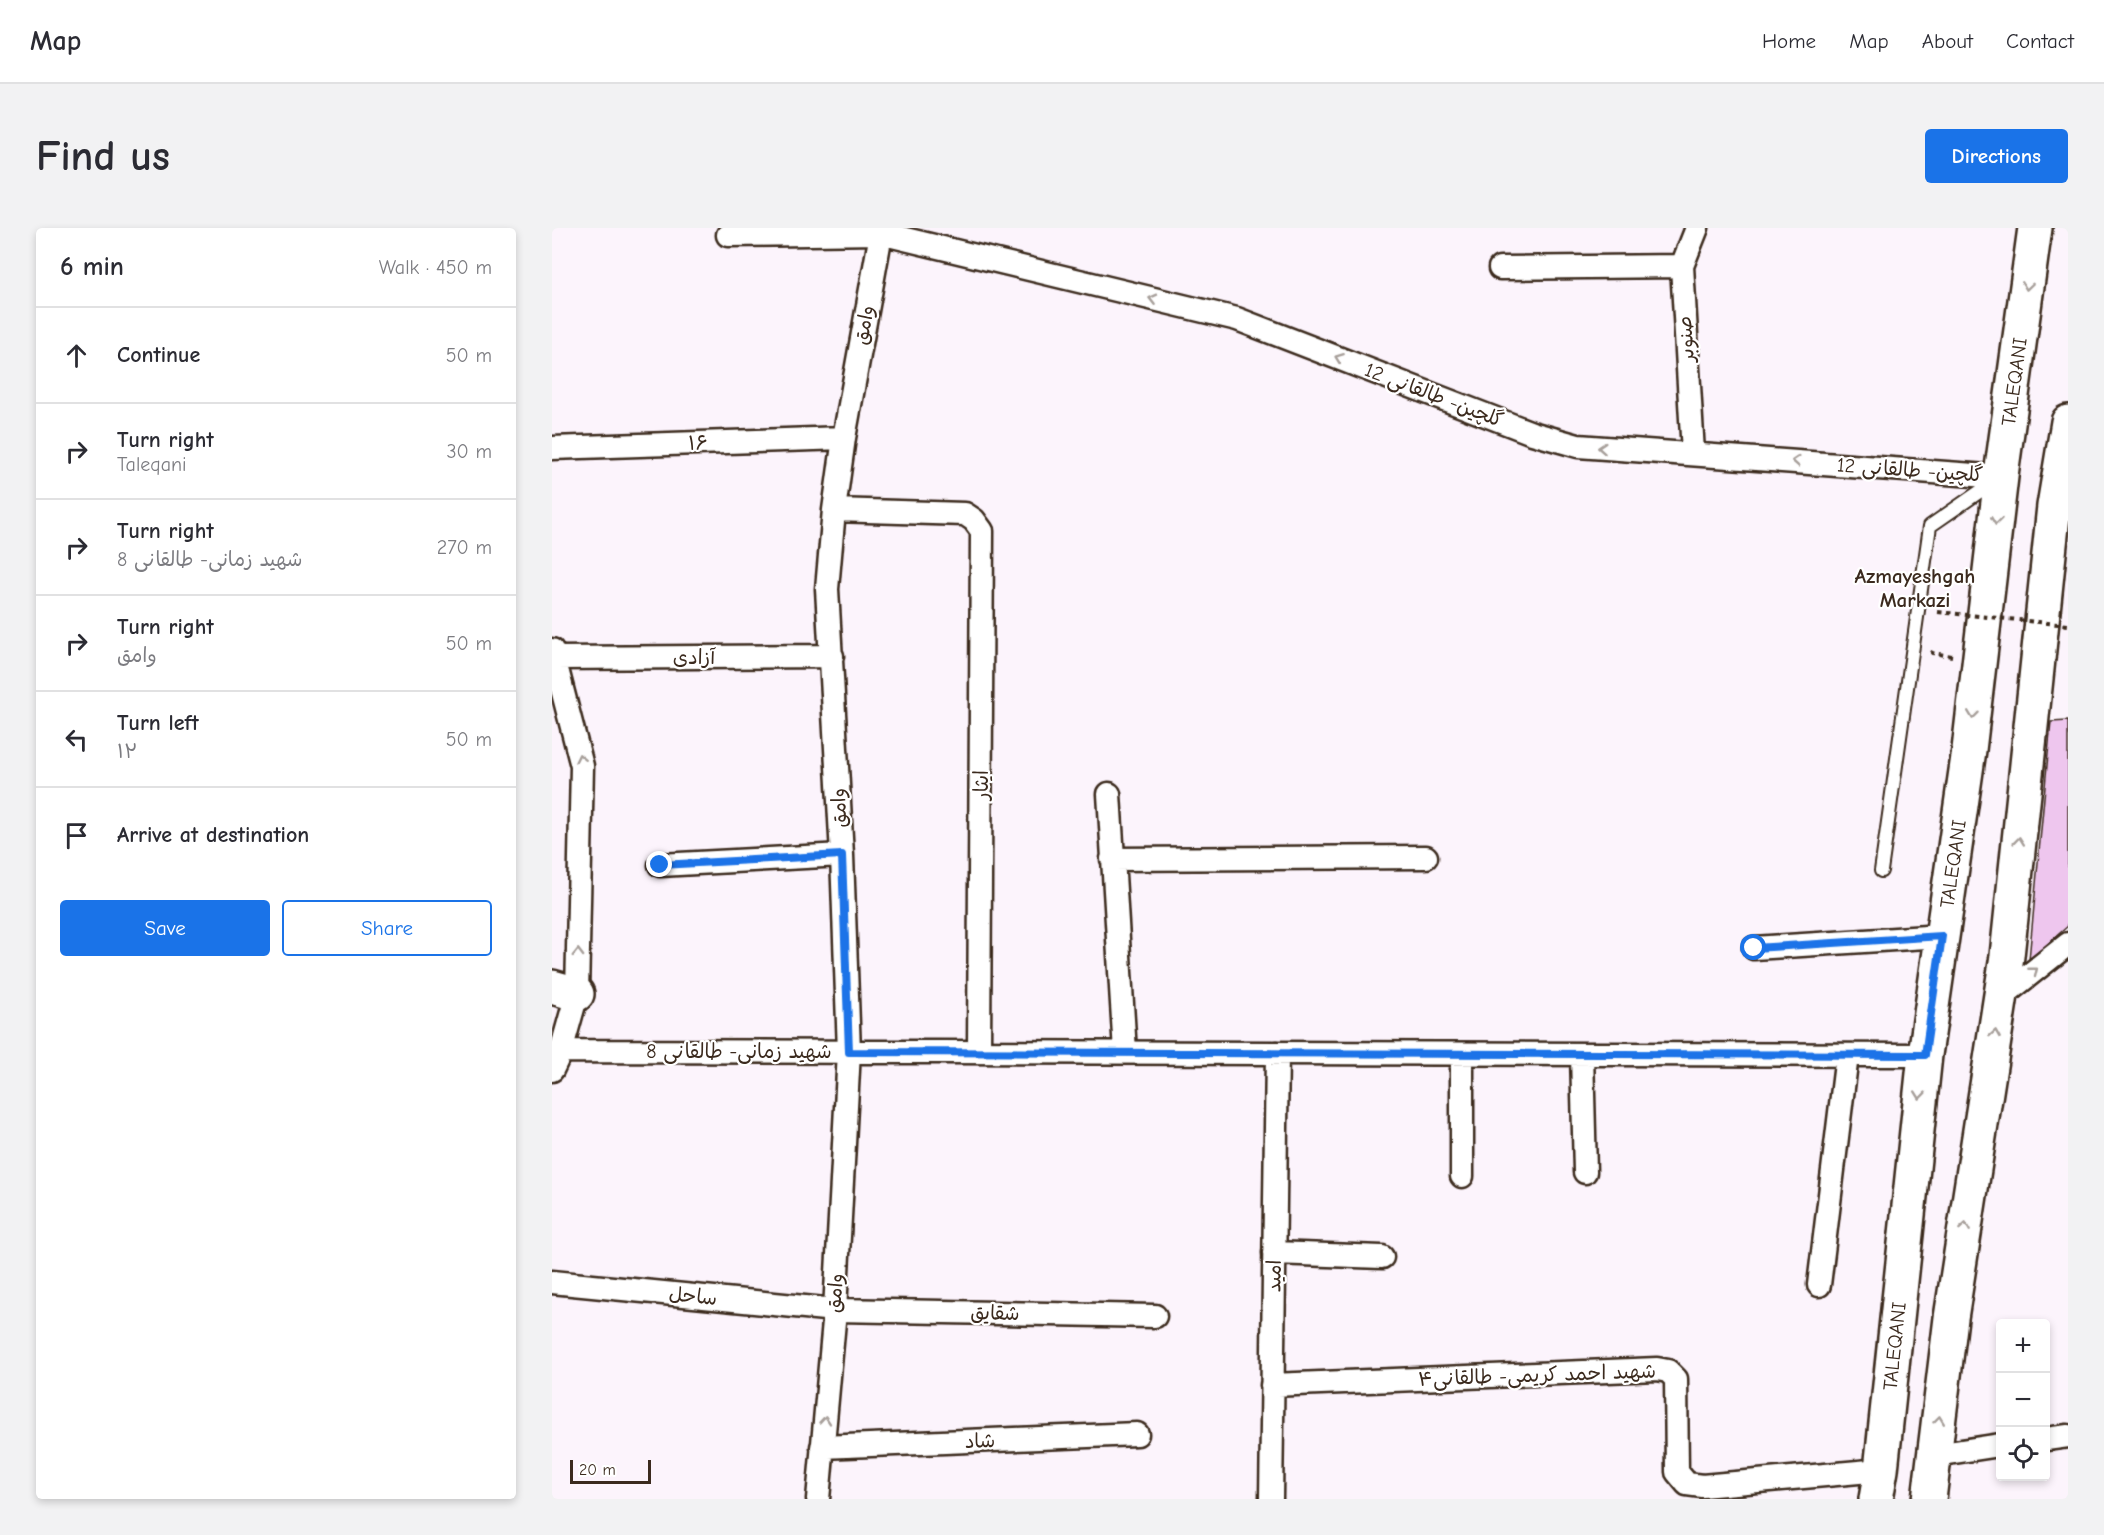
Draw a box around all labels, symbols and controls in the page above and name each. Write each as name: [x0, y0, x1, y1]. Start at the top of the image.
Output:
text: Map: [30, 25, 81, 57]
text: Home: [1762, 29, 1816, 53]
text: Map: [1849, 29, 1889, 53]
text: About: [1922, 29, 1973, 53]
text: Contact: [2006, 29, 2074, 53]
button: Directions: [1925, 129, 2068, 183]
text: Find us: [36, 132, 170, 181]
text: 6 min: [60, 252, 124, 282]
text: Walk · 450 m: [379, 256, 492, 279]
one-way arrow: [2022, 281, 2034, 291]
one-way arrow: [1148, 294, 1158, 307]
street label: وامق: [849, 303, 879, 347]
street label: صنوبر: [1673, 315, 1701, 365]
street label: TALEQANI: [1996, 336, 2031, 427]
icon: ahead: [60, 339, 93, 372]
text: Continue: [117, 342, 200, 368]
text: 50 m: [446, 344, 492, 367]
one-way arrow: [1334, 353, 1344, 366]
street label: گلچین- طالقانی 12: [1361, 358, 1507, 433]
text: Turn right: [117, 427, 214, 453]
street label: ۱۶: [688, 431, 708, 455]
icon: right: [60, 435, 93, 468]
text: 30 m: [446, 440, 492, 463]
one-way arrow: [1597, 441, 1606, 454]
text: Taleqani: [117, 453, 187, 476]
street label: گلچین- طالقانی 12: [1836, 453, 1984, 488]
one-way arrow: [1792, 455, 1801, 468]
one-way arrow: [1990, 516, 2003, 525]
text: Turn right: [117, 518, 214, 544]
icon: right: [60, 531, 93, 564]
text: 270 m: [437, 536, 492, 559]
text: شهید زمانی- طالقانی 8: [117, 548, 303, 571]
district label: Azmayeshgah Markazi: [1855, 564, 1975, 612]
text: Turn right: [117, 614, 214, 640]
icon: right: [60, 627, 93, 660]
text: 50 m: [446, 632, 492, 655]
text: وامق: [117, 644, 157, 667]
street label: آزادی: [673, 646, 716, 669]
text: Turn left: [117, 710, 199, 736]
one-way arrow: [1968, 710, 1980, 719]
icon: left: [60, 723, 93, 756]
text: 50 m: [446, 728, 492, 751]
text: ۱۲: [117, 740, 138, 763]
one-way arrow: [574, 754, 587, 764]
street label: ایثار: [970, 770, 993, 802]
street label: وامق: [826, 788, 852, 828]
street label: TALEQANI: [1935, 818, 1970, 909]
icon: arrive: [60, 819, 93, 852]
text: Arrive at destination: [117, 822, 309, 848]
one-way arrow: [2012, 836, 2025, 845]
route end: [646, 851, 672, 877]
button: Save: [60, 900, 270, 956]
button: Share: [282, 900, 492, 956]
route start: [1740, 934, 1766, 960]
one-way arrow: [572, 949, 584, 958]
one-way arrow: [2027, 967, 2038, 978]
one-way arrow: [1988, 1030, 2000, 1039]
street label: شهید زمانی- طالقانی 8: [646, 1040, 832, 1064]
one-way arrow: [1915, 1090, 1927, 1099]
one-way arrow: [1959, 1222, 1971, 1232]
street label: امید: [1262, 1259, 1286, 1293]
street label: وامق: [822, 1272, 848, 1314]
street label: ساحل: [668, 1282, 718, 1310]
street label: شقایق: [970, 1301, 1020, 1325]
street label: TALEQANI: [1878, 1301, 1910, 1392]
map controls: [1996, 1319, 2050, 1481]
button: +: [1996, 1319, 2050, 1373]
street label: شهید احمد کریمی- طالقانی۴: [1418, 1359, 1656, 1392]
button: −: [1996, 1373, 2050, 1427]
one-way arrow: [818, 1415, 831, 1424]
one-way arrow: [1932, 1416, 1945, 1425]
button: locate: [1996, 1427, 2050, 1481]
street label: شاد: [964, 1429, 996, 1453]
scale bar: [570, 1457, 651, 1484]
text: 20 m: [579, 1461, 616, 1479]

